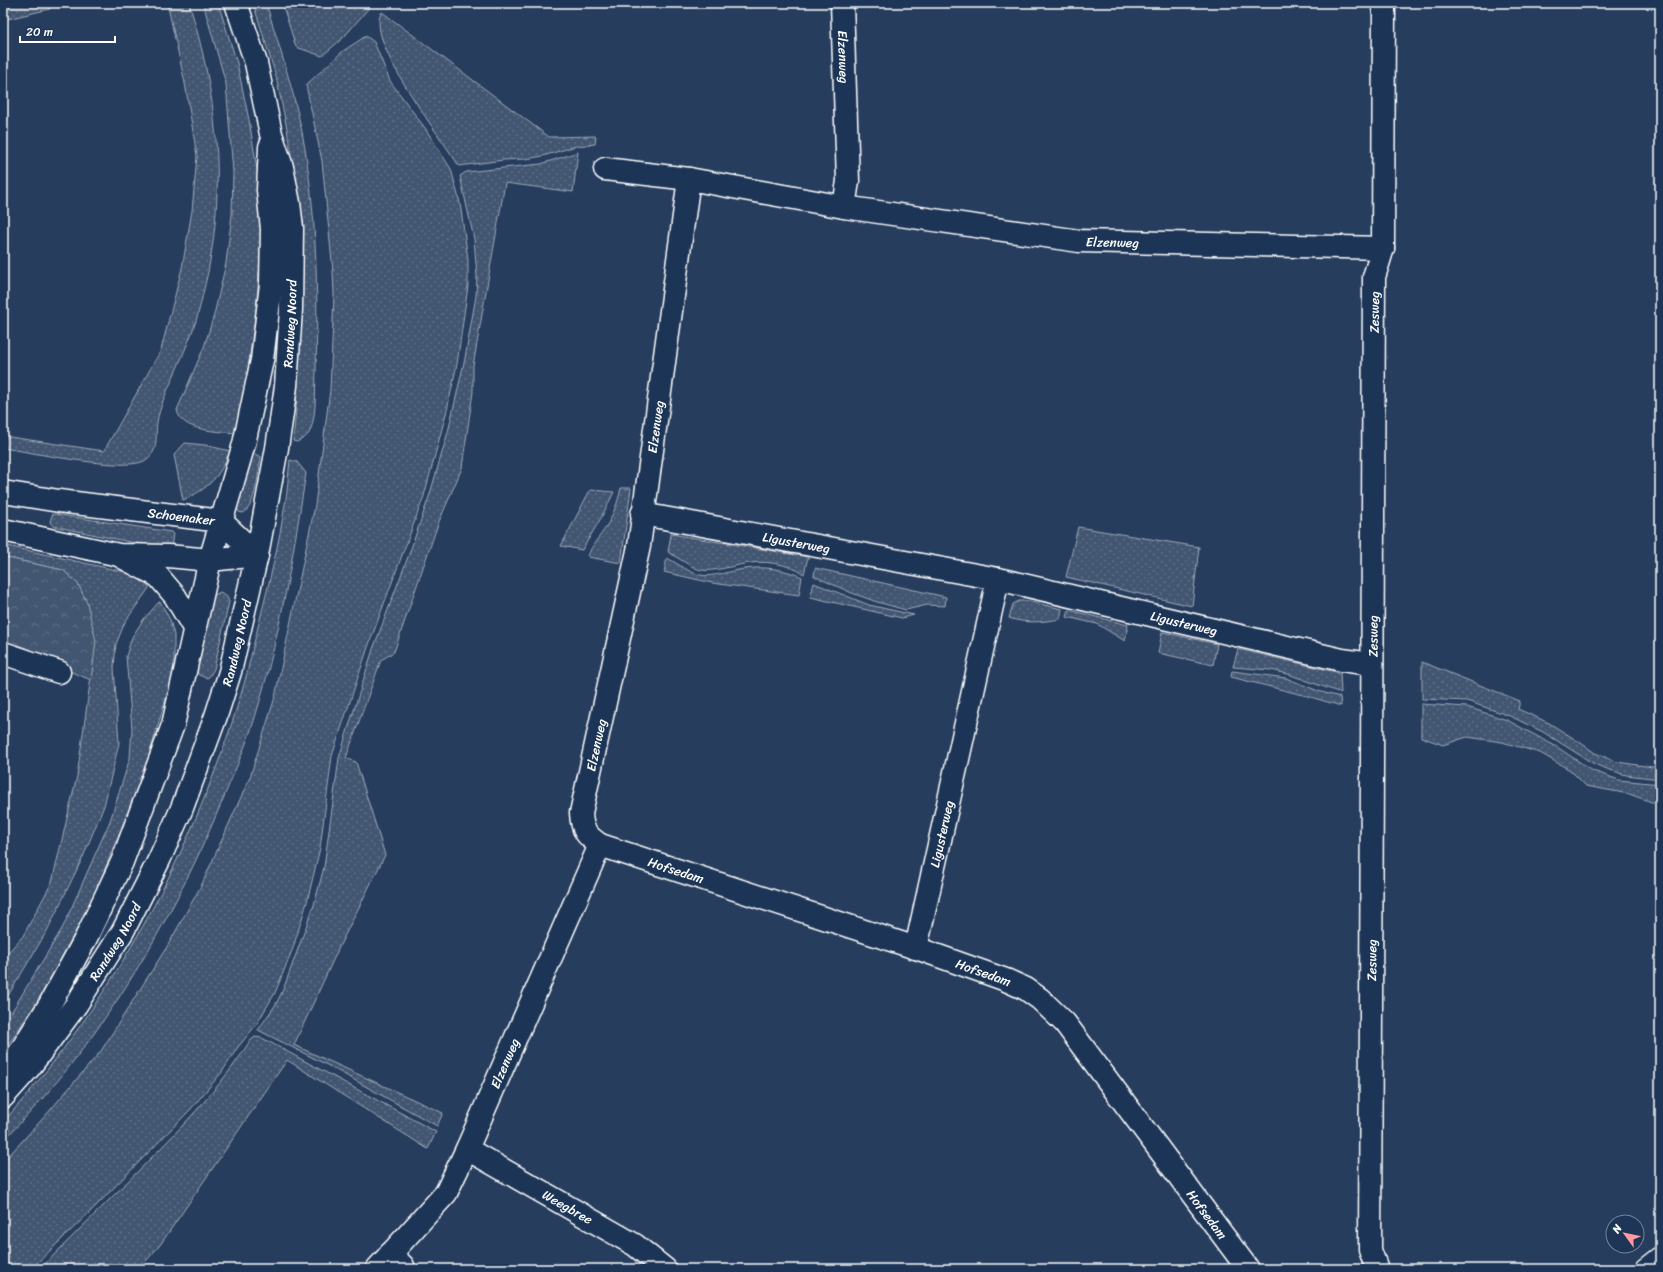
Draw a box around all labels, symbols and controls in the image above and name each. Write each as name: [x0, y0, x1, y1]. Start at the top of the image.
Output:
scale bar: [20, 18, 115, 44]
text: 20 m: [26, 21, 53, 43]
street label: Elzenweg: [831, 30, 856, 84]
street label: Elzenweg: [1086, 230, 1140, 254]
street label: Randweg Noord: [276, 278, 303, 368]
street label: Zesweg: [1363, 291, 1386, 333]
street label: Elzenweg: [641, 399, 671, 455]
street label: Schoenaker: [146, 501, 217, 532]
street label: Ligusterweg: [761, 525, 832, 560]
street label: Randweg Noord: [215, 596, 259, 689]
street label: Ligusterweg: [1148, 604, 1220, 642]
street label: Zesweg: [1361, 615, 1385, 657]
street label: Elzenweg: [579, 716, 613, 774]
street label: Ligusterweg: [923, 798, 961, 870]
street label: Hofsedam: [645, 850, 707, 890]
street label: Randweg Noord: [83, 897, 148, 986]
street label: Zesweg: [1360, 939, 1383, 981]
street label: Hofsedam: [952, 952, 1014, 993]
street label: Elzenweg: [484, 1034, 526, 1092]
street label: Weegbree: [538, 1183, 597, 1231]
street label: Hofsedam: [1180, 1185, 1233, 1245]
north arrow: [1605, 1214, 1645, 1254]
text: N: [1606, 1220, 1627, 1238]

